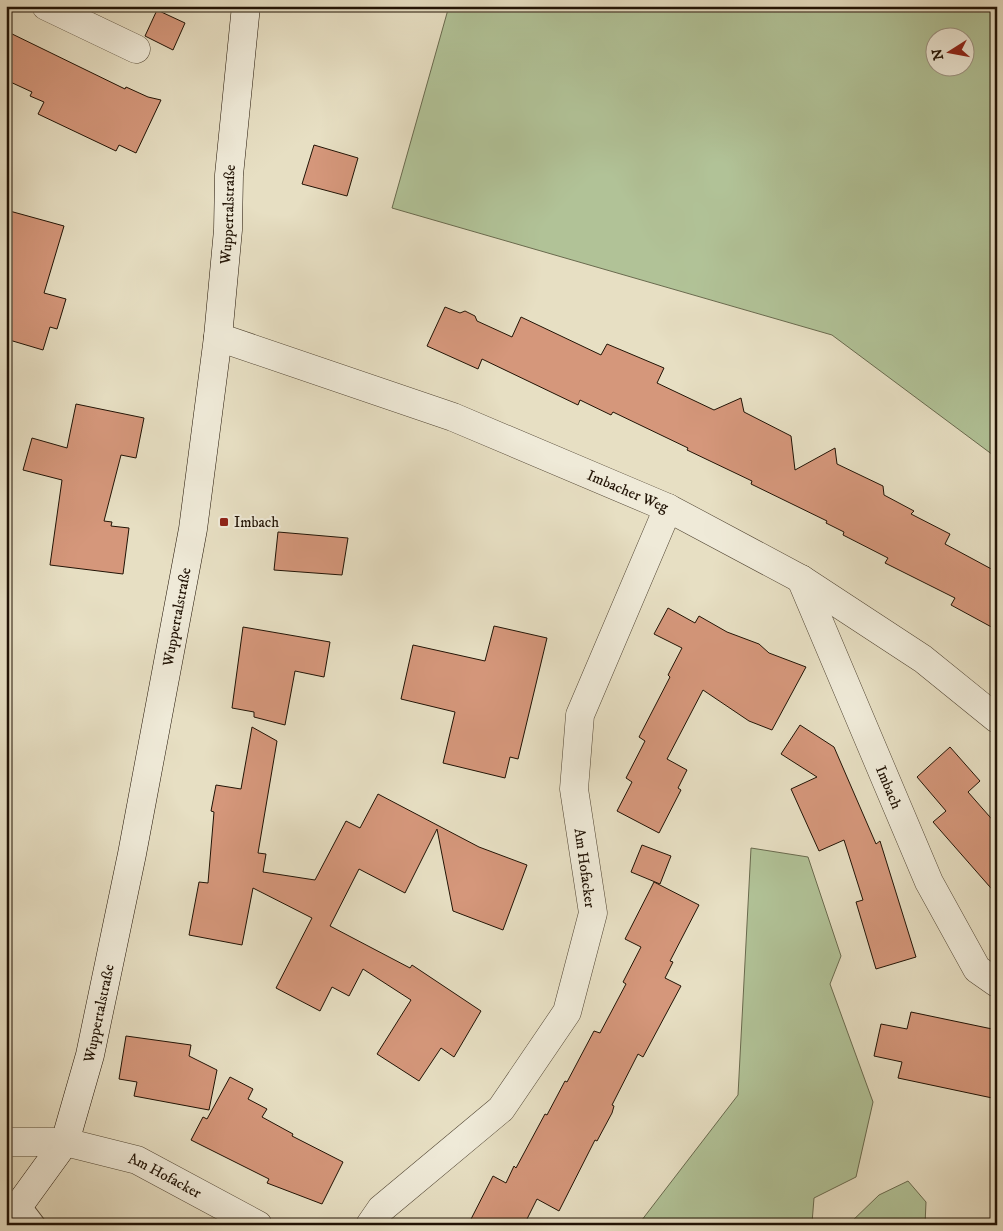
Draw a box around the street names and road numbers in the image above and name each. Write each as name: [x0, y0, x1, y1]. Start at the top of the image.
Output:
street label: Wuppertalstraße: [216, 164, 240, 266]
street label: Imbacher Weg: [584, 466, 672, 517]
street label: Wuppertalstraße: [158, 566, 196, 669]
street label: Imbach: [871, 763, 906, 812]
street label: Am Hofacker: [570, 827, 600, 910]
street label: Wuppertalstraße: [79, 963, 119, 1066]
street label: Am Hofacker: [126, 1149, 205, 1203]

